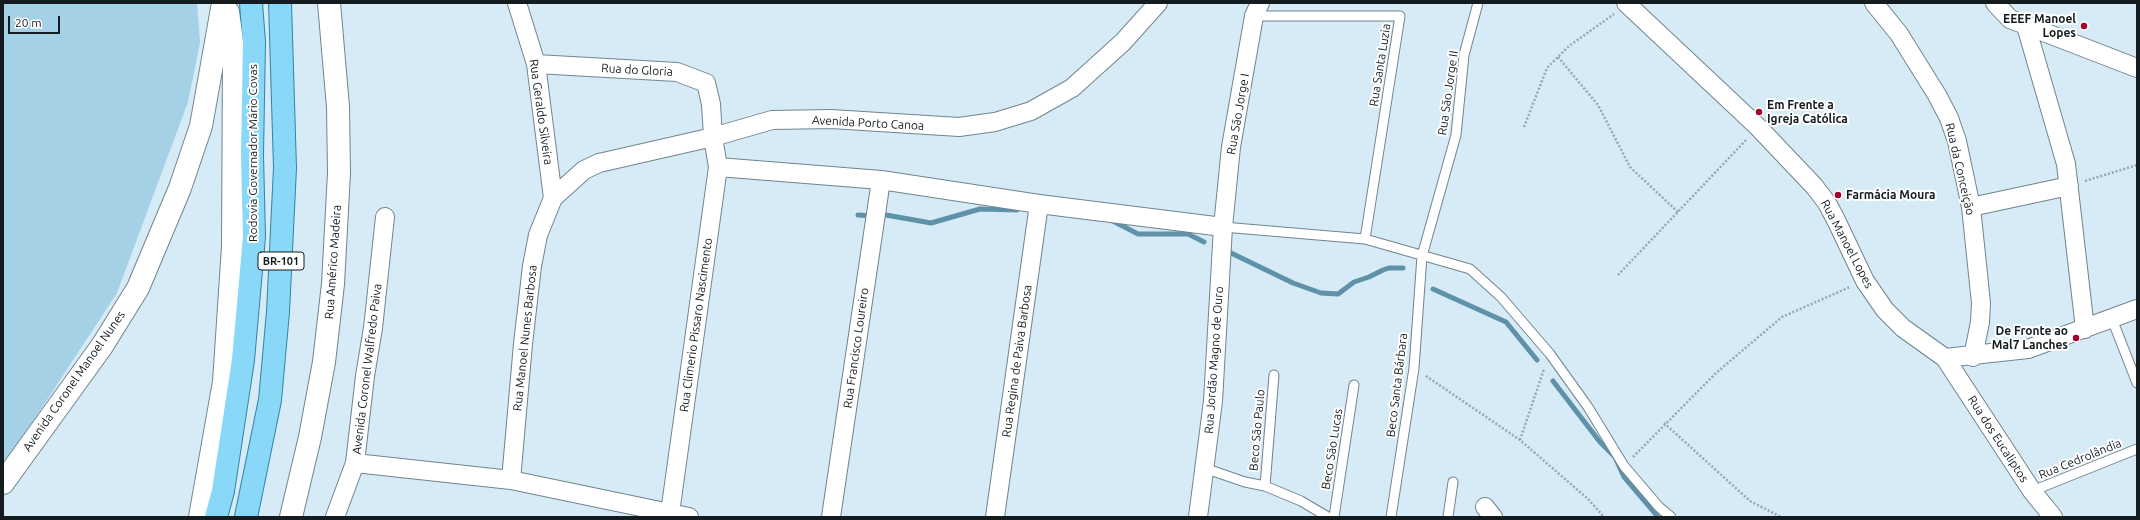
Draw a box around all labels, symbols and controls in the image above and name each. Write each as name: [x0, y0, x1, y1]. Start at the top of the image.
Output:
scale bar: [10, 8, 62, 34]
place label: EEEF Manoel Lopes: [2003, 12, 2076, 40]
text: 20 m: [15, 16, 42, 29]
marker: EEEF Manoel Lopes: [2079, 21, 2089, 31]
street label: Rua Santa Luzia: [1366, 23, 1394, 107]
street label: Rua São Jorge II: [1435, 50, 1461, 136]
street label: Rua Geraldo Silveira: [526, 58, 556, 166]
street label: Rua do Gloria: [601, 61, 673, 79]
street label: Rodovia Governador Mário Covas: [246, 64, 260, 242]
street label: Rua São Jorge I: [1224, 72, 1252, 156]
place label: Em Frente a Igreja Católica: [1767, 98, 1848, 126]
marker: Em Frente a Igreja Católica: [1754, 107, 1764, 117]
street label: Avenida Porto Canoa: [811, 113, 925, 133]
street label: Rua da Conceição: [1942, 121, 1978, 217]
place label: Farmácia Moura: [1846, 188, 1936, 202]
marker: Farmácia Moura: [1833, 190, 1843, 200]
street label: Rua Manoel Lopes: [1818, 197, 1876, 291]
street label: Rua Américo Madeira: [322, 204, 344, 320]
street label: Rua Climerio Pissaro Nascimento: [677, 237, 715, 413]
road number: BR-101: [258, 252, 304, 270]
street label: Rua Manoel Nunes Barbosa: [510, 264, 540, 412]
street label: Avenida Coronel Walfredo Paiva: [349, 283, 385, 455]
street label: Rua Regina de Paiva Barbosa: [999, 284, 1035, 438]
street label: Rua Jordão Magno de Ouro: [1202, 286, 1226, 434]
street label: Rua Francisco Loureiro: [840, 287, 872, 409]
street label: Avenida Coronel Manoel Nunes: [20, 308, 128, 454]
place label: De Fronte ao Mal7 Lanches: [1992, 324, 2068, 352]
street label: Beco Santa Bárbara: [1383, 332, 1411, 438]
marker: De Fronte ao Mal7 Lanches: [2071, 333, 2081, 343]
street label: Beco São Paulo: [1246, 389, 1268, 471]
street label: Rua dos Eucaliptos: [1965, 393, 2031, 485]
street label: Beco São Lucas: [1319, 408, 1345, 490]
street label: Rua Cedrolândia: [2036, 436, 2124, 482]

